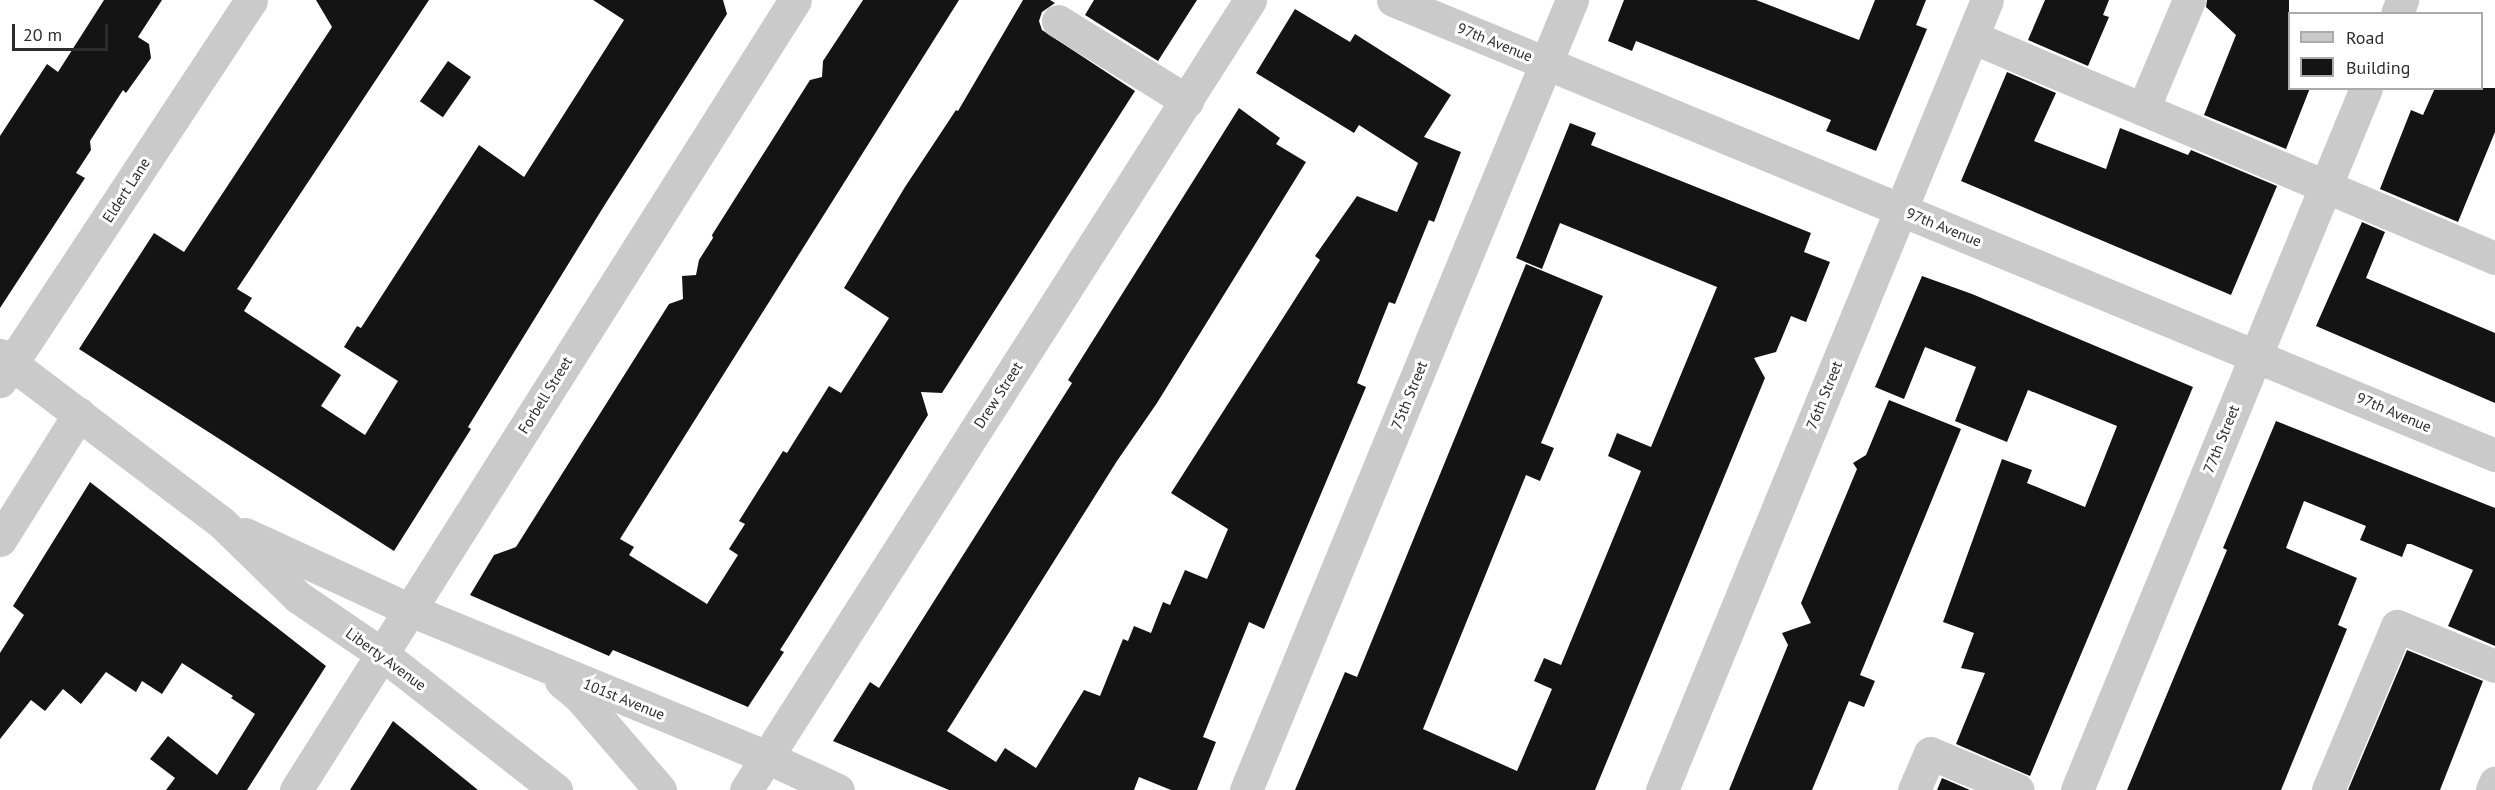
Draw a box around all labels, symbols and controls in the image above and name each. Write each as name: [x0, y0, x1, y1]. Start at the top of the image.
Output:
scale bar: [15, 12, 111, 50]
legend: [2288, 12, 2483, 90]
street label: 97th Avenue: [1454, 19, 1536, 65]
text: 20 m: [23, 23, 62, 46]
text: Road: [2346, 26, 2384, 49]
text: Building: [2346, 56, 2410, 79]
street label: Eldert Lane: [98, 154, 154, 226]
street label: 97th Avenue: [1903, 204, 1985, 250]
street label: Forbell Street: [514, 353, 576, 437]
street label: Drew Street: [970, 358, 1026, 432]
street label: 75th Street: [1387, 358, 1431, 432]
street label: 76th Street: [1802, 358, 1846, 432]
street label: 97th Avenue: [2354, 388, 2434, 436]
street label: 77th Street: [2199, 402, 2243, 476]
street label: Liberty Avenue: [342, 624, 430, 694]
street label: 101st Avenue: [580, 674, 668, 724]

